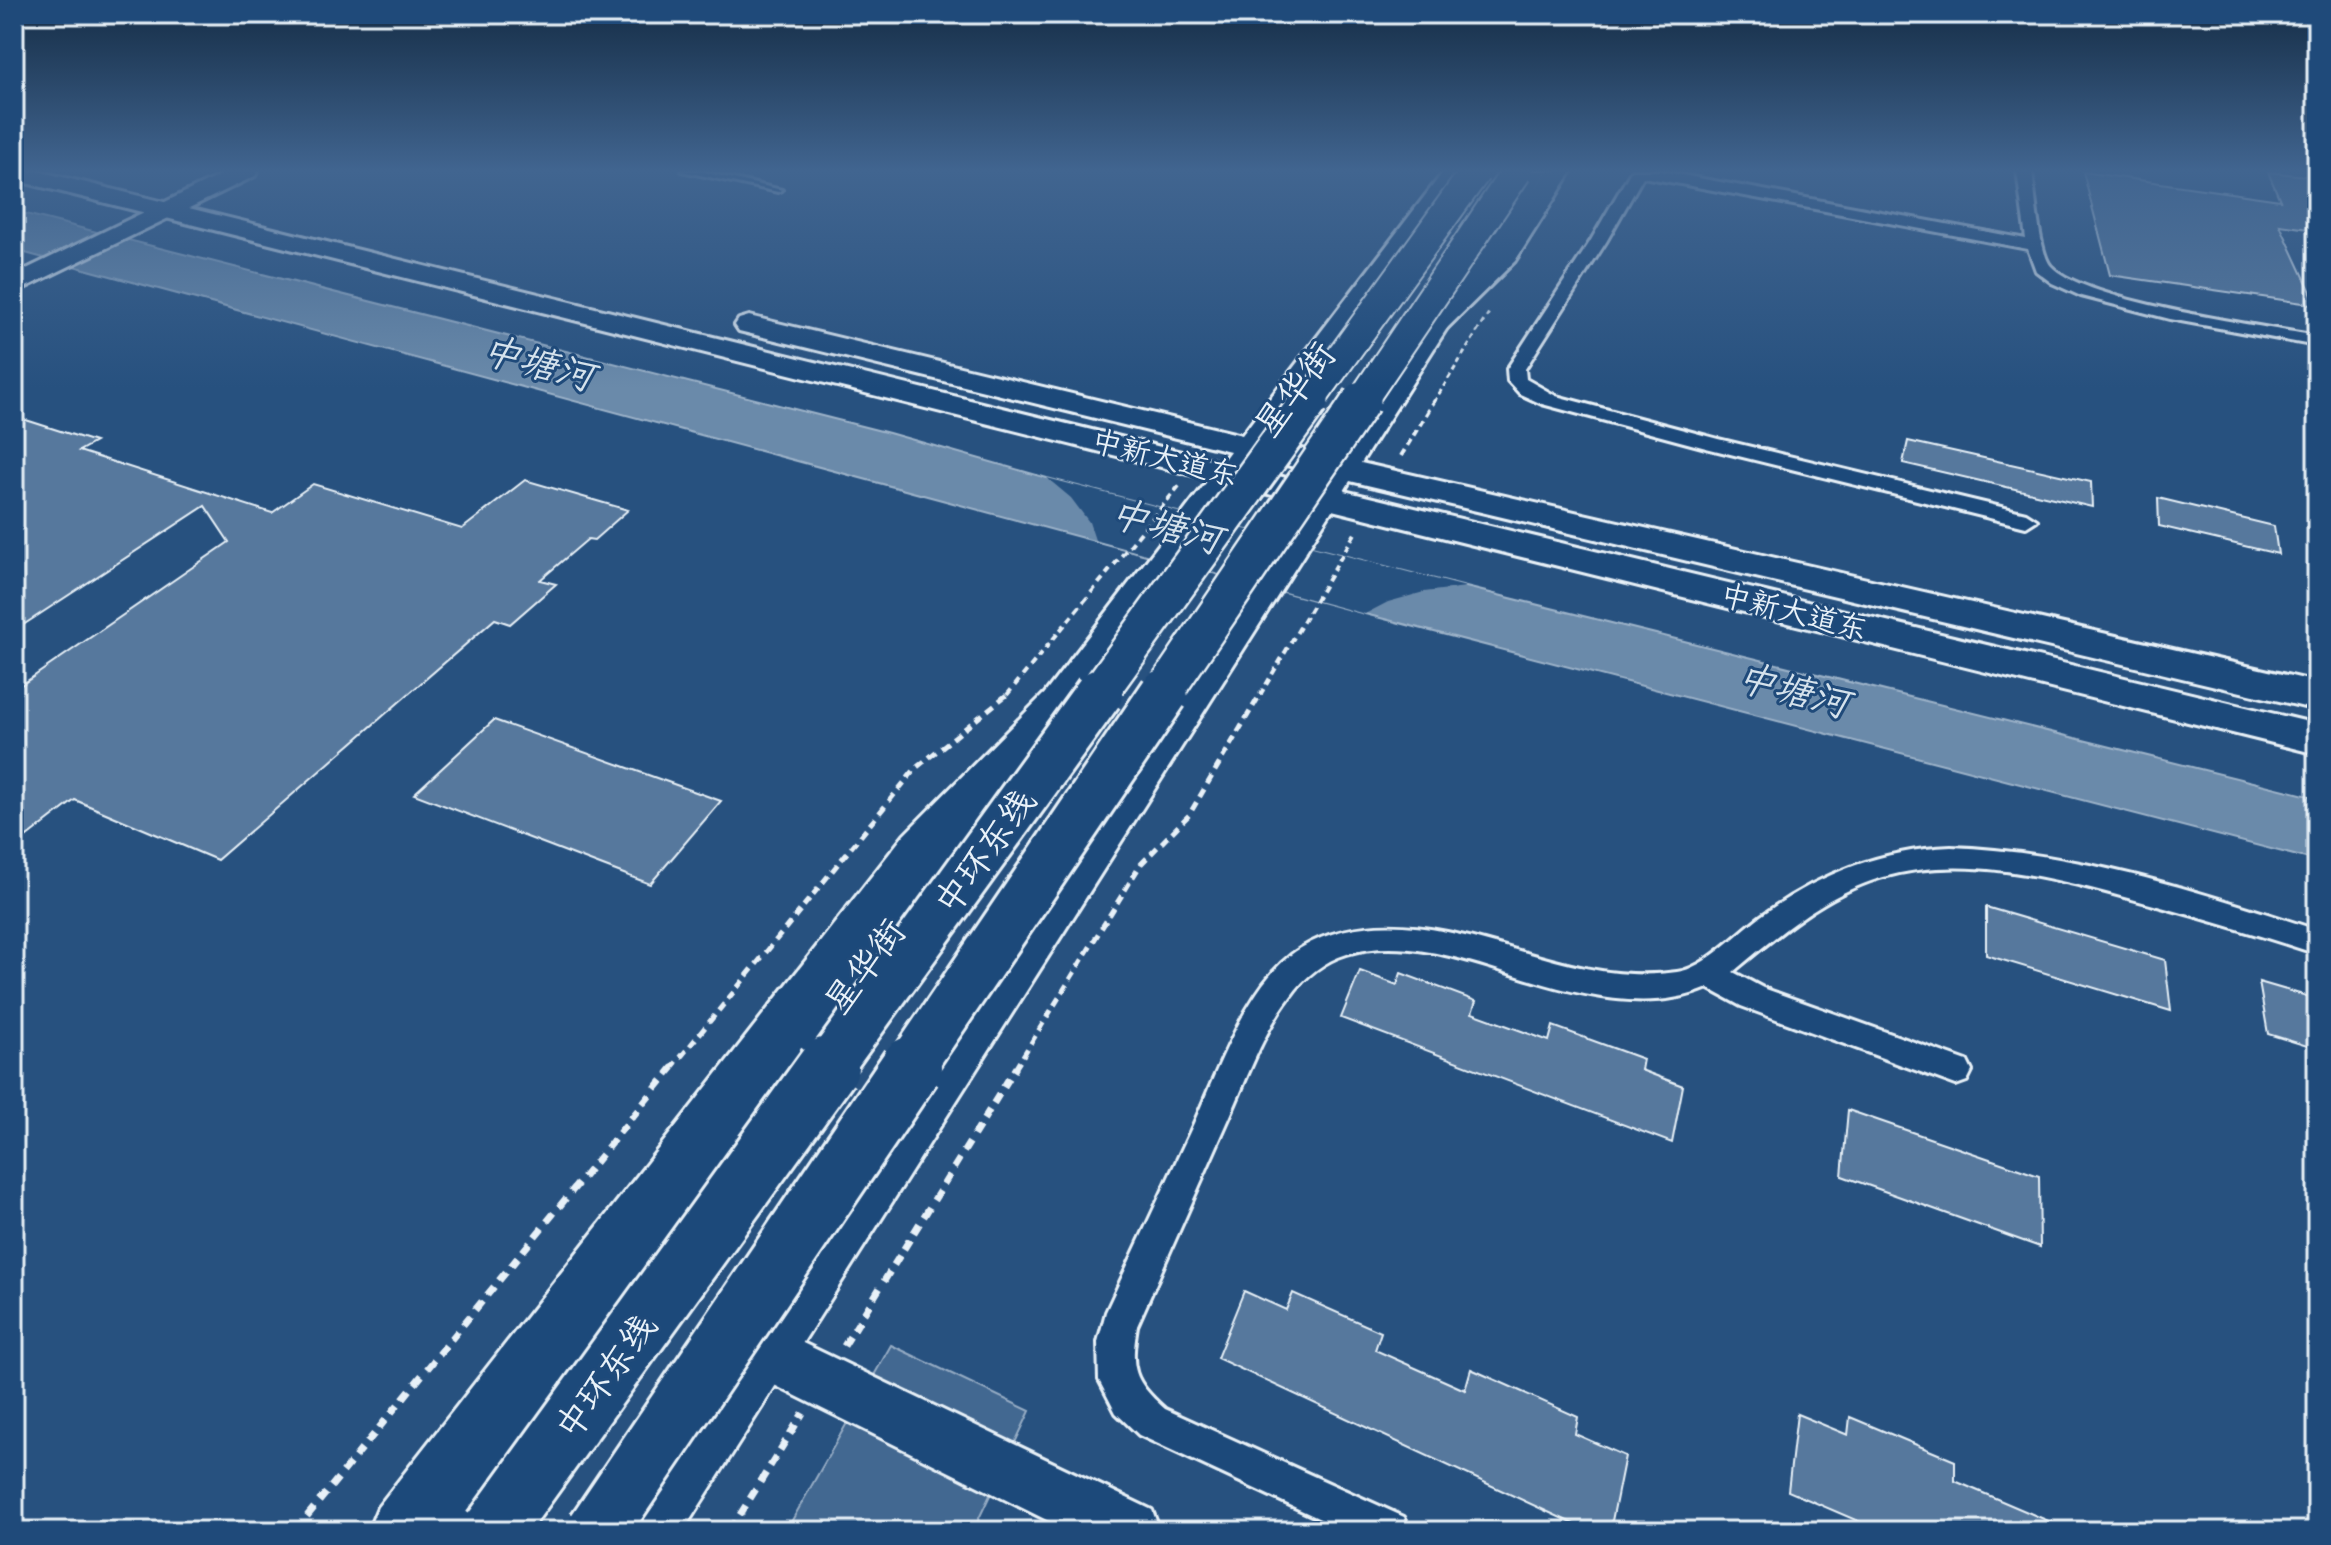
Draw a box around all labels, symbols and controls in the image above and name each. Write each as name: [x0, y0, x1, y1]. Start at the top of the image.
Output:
water label: 中塘河: [475, 325, 605, 410]
street label: 星华街: [1244, 333, 1351, 451]
street label: 中新大道东: [1086, 421, 1242, 500]
water label: 中塘河: [1103, 488, 1233, 573]
street label: 中新大道东: [1715, 575, 1871, 654]
water label: 中塘河: [1730, 652, 1860, 737]
street label: 中环东线: [924, 780, 1051, 927]
street label: 星华街: [814, 910, 921, 1028]
street label: 中环东线: [545, 1305, 672, 1452]

